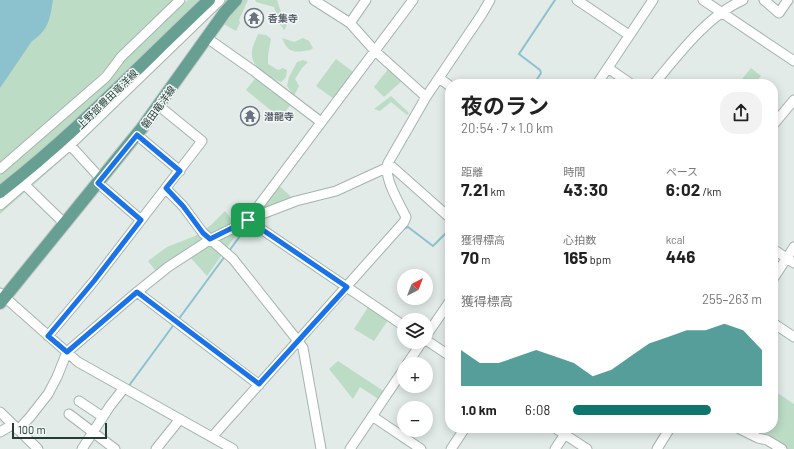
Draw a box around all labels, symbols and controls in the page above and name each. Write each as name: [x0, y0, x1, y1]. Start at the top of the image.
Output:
temple icon: 香集寺: [243, 7, 265, 29]
place label: 香集寺: [267, 12, 298, 24]
street label: 上野部豊田竜洋線: [74, 67, 140, 131]
street label: 磐田竜洋線: [138, 83, 178, 131]
text: 夜のラン: [461, 92, 549, 118]
button: share: [720, 92, 762, 134]
temple icon: 潜龍寺: [239, 105, 261, 127]
place label: 潜龍寺: [264, 110, 294, 122]
text: 20:54 · 7 × 1.0 km: [461, 120, 553, 136]
text: 距離: [461, 165, 483, 178]
text: 時間: [563, 165, 585, 178]
text: ペース: [666, 165, 698, 178]
text: 7.21: [461, 179, 488, 199]
text: 43:30: [563, 179, 608, 199]
text: 6:02: [666, 179, 700, 199]
text: km: [488, 185, 505, 198]
text: /km: [700, 185, 721, 198]
pin: [231, 203, 265, 237]
icon: arrive: [237, 209, 259, 231]
text: 獲得標高: [461, 233, 505, 246]
text: 心拍数: [563, 233, 596, 246]
text: kcal: [666, 233, 685, 246]
text: 446: [666, 246, 695, 266]
text: 70: [461, 247, 479, 267]
text: 165: [563, 247, 588, 267]
text: m: [479, 253, 490, 266]
text: bpm: [588, 253, 611, 266]
north arrow: [397, 269, 433, 305]
map controls: [397, 269, 433, 437]
text: 255–263 m: [702, 291, 762, 307]
text: 獲得標高: [461, 293, 513, 309]
button: layers: [397, 313, 433, 349]
button: +: [397, 357, 433, 393]
button: −: [397, 401, 433, 437]
text: 1.0 km: [461, 402, 497, 418]
text: 6:08: [525, 402, 550, 418]
scale bar: [12, 421, 107, 440]
text: 100 m: [18, 423, 46, 436]

